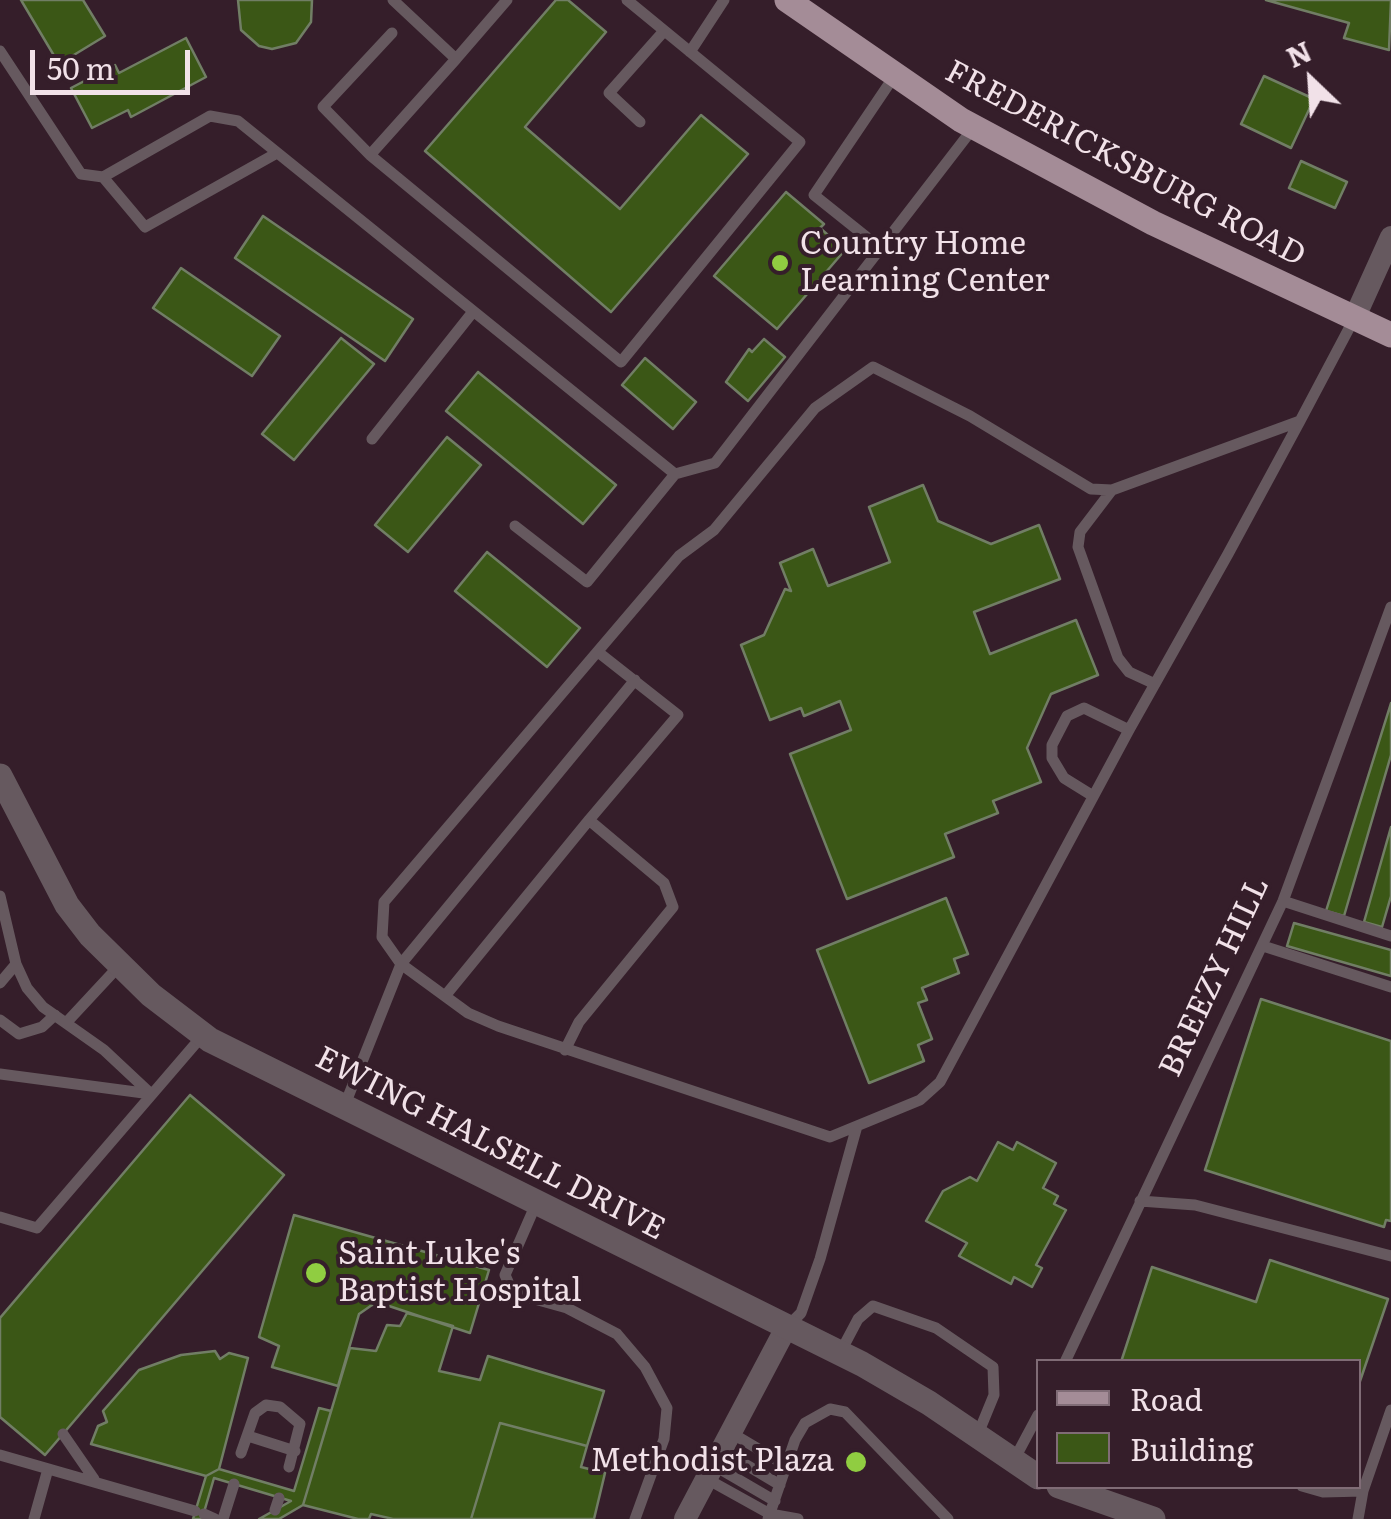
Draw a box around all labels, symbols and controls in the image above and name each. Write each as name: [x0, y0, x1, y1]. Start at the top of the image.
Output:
text: N: [1279, 29, 1318, 77]
scale bar: [35, 30, 195, 92]
north arrow: [1261, 30, 1361, 130]
text: 50 m: [47, 45, 115, 89]
street label: FREDERICKSBURG ROAD: [938, 53, 1312, 275]
place label: Country Home Learning Center: [800, 226, 1049, 301]
marker: Country Home Learning Center: [769, 252, 791, 274]
street label: BREEZY HILL: [1152, 871, 1278, 1083]
street label: EWING HALSELL DRIVE: [309, 1039, 671, 1249]
place label: Saint Luke's Baptist Hospital: [338, 1236, 582, 1311]
marker: Saint Luke's Baptist Hospital: [303, 1260, 329, 1286]
legend: [1036, 1359, 1361, 1489]
text: Road: [1130, 1376, 1203, 1420]
text: Building: [1130, 1426, 1254, 1470]
place label: Methodist Plaza: [590, 1443, 834, 1481]
marker: Methodist Plaza: [843, 1449, 869, 1475]

